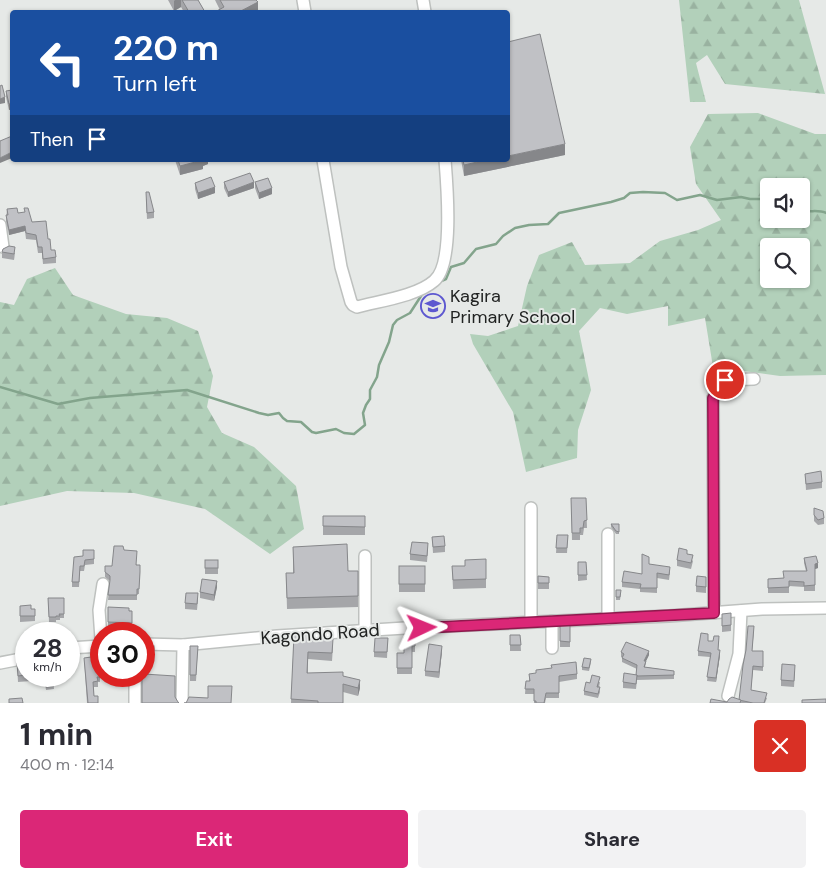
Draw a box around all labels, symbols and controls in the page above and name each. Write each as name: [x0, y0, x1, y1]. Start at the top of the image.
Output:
text: 220 m: [113, 25, 219, 71]
icon: left: [30, 30, 95, 95]
text: Turn left: [113, 69, 197, 98]
icon: arrive: [83, 125, 111, 153]
text: Then: [30, 127, 73, 152]
map controls: [760, 178, 810, 288]
button: sound: [760, 178, 810, 228]
button: search: [760, 238, 810, 288]
place label: Kagira Primary School: [450, 284, 575, 329]
school or university icon: Kagira Primary School: [420, 293, 446, 319]
pin: [704, 359, 746, 401]
icon: arrive: [711, 366, 739, 394]
position arrow: [395, 601, 447, 653]
street label: Kagondo Road: [260, 618, 380, 650]
speed limit sign: 30: [90, 622, 155, 687]
text: 28: [32, 632, 63, 665]
text: km/h: [33, 659, 62, 675]
text: 1 min: [20, 715, 93, 754]
button: close: [754, 720, 806, 772]
text: 400 m · 12:14: [20, 754, 114, 775]
button: Exit: [20, 810, 408, 868]
button: Share: [418, 810, 806, 868]

